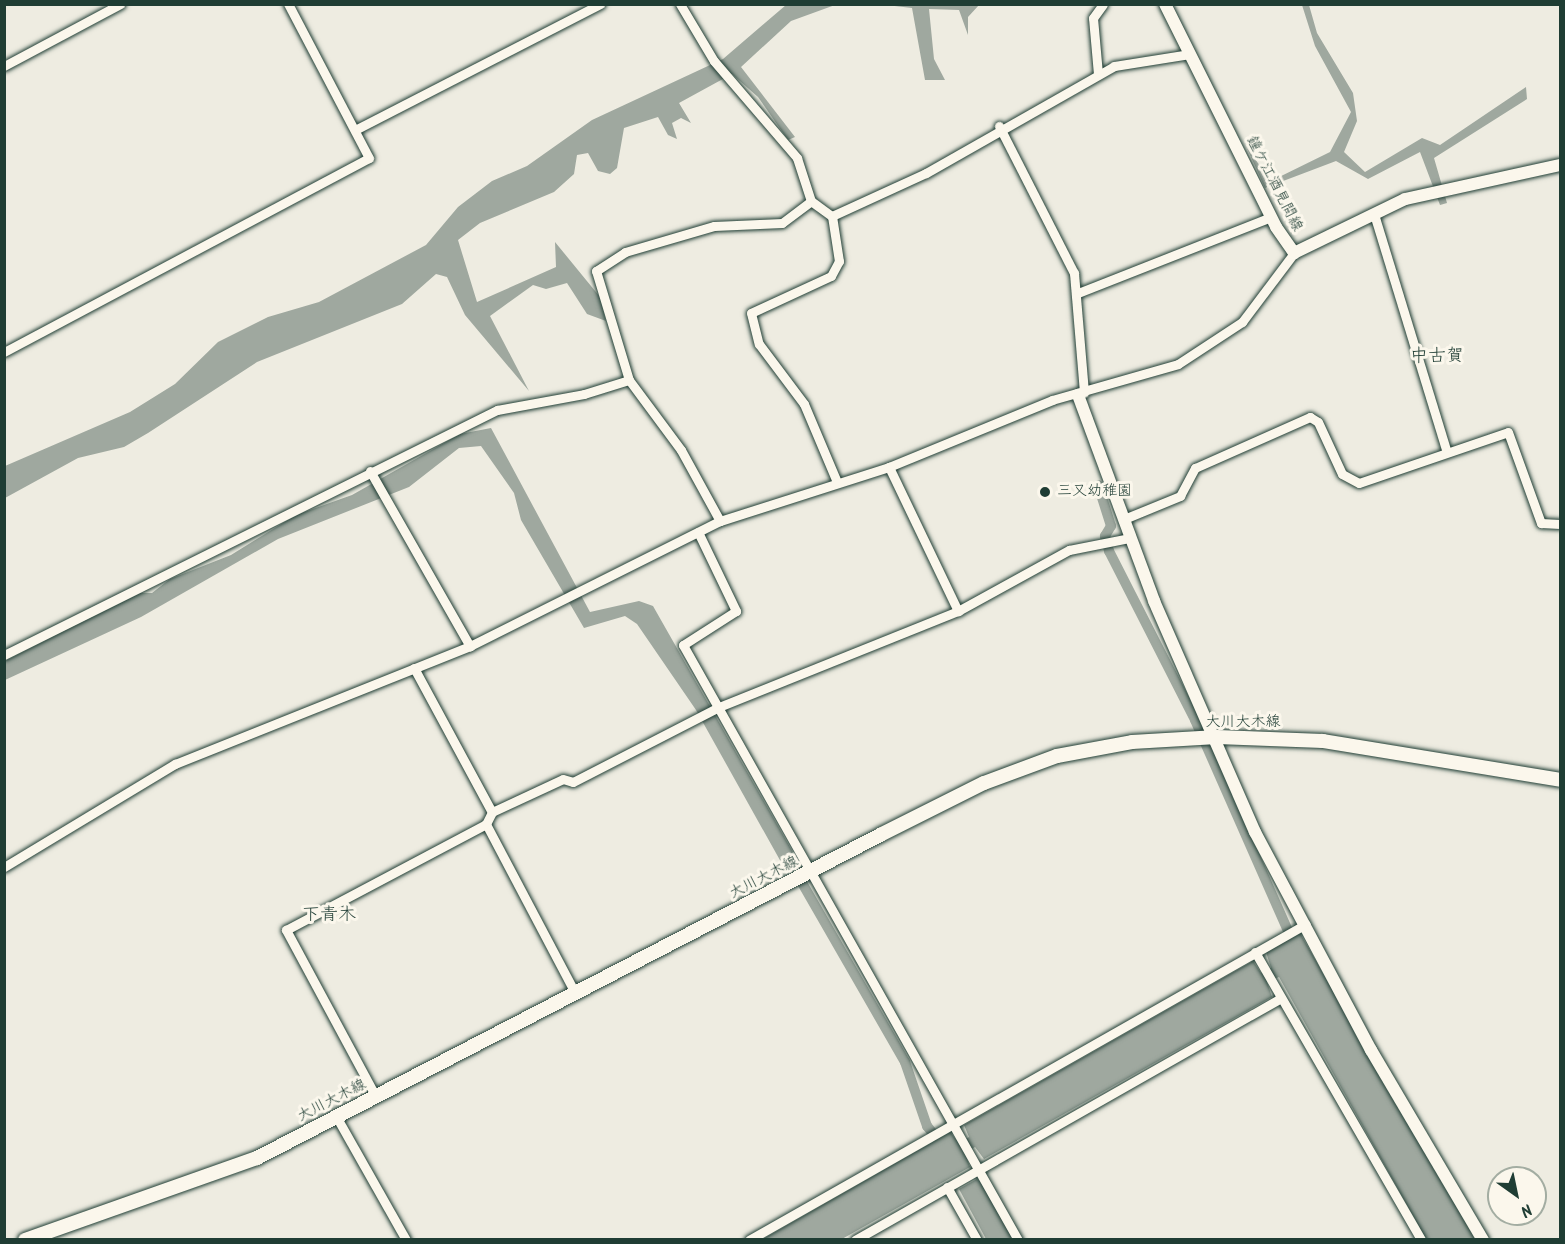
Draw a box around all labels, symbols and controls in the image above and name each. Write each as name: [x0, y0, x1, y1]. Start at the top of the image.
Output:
street label: 鐘ケ江酒見間線: [1242, 133, 1306, 235]
district label: 中古賀: [1410, 346, 1464, 368]
place label: 三又幼稚園: [1057, 483, 1132, 501]
marker: 三又幼稚園: [1038, 485, 1052, 499]
street label: 大川大木線: [1206, 714, 1280, 732]
street label: 大川大木線: [727, 853, 801, 903]
district label: 下青木: [302, 905, 356, 927]
street label: 大川大木線: [295, 1076, 369, 1126]
north arrow: [1487, 1166, 1547, 1226]
text: N: [1515, 1197, 1537, 1223]

